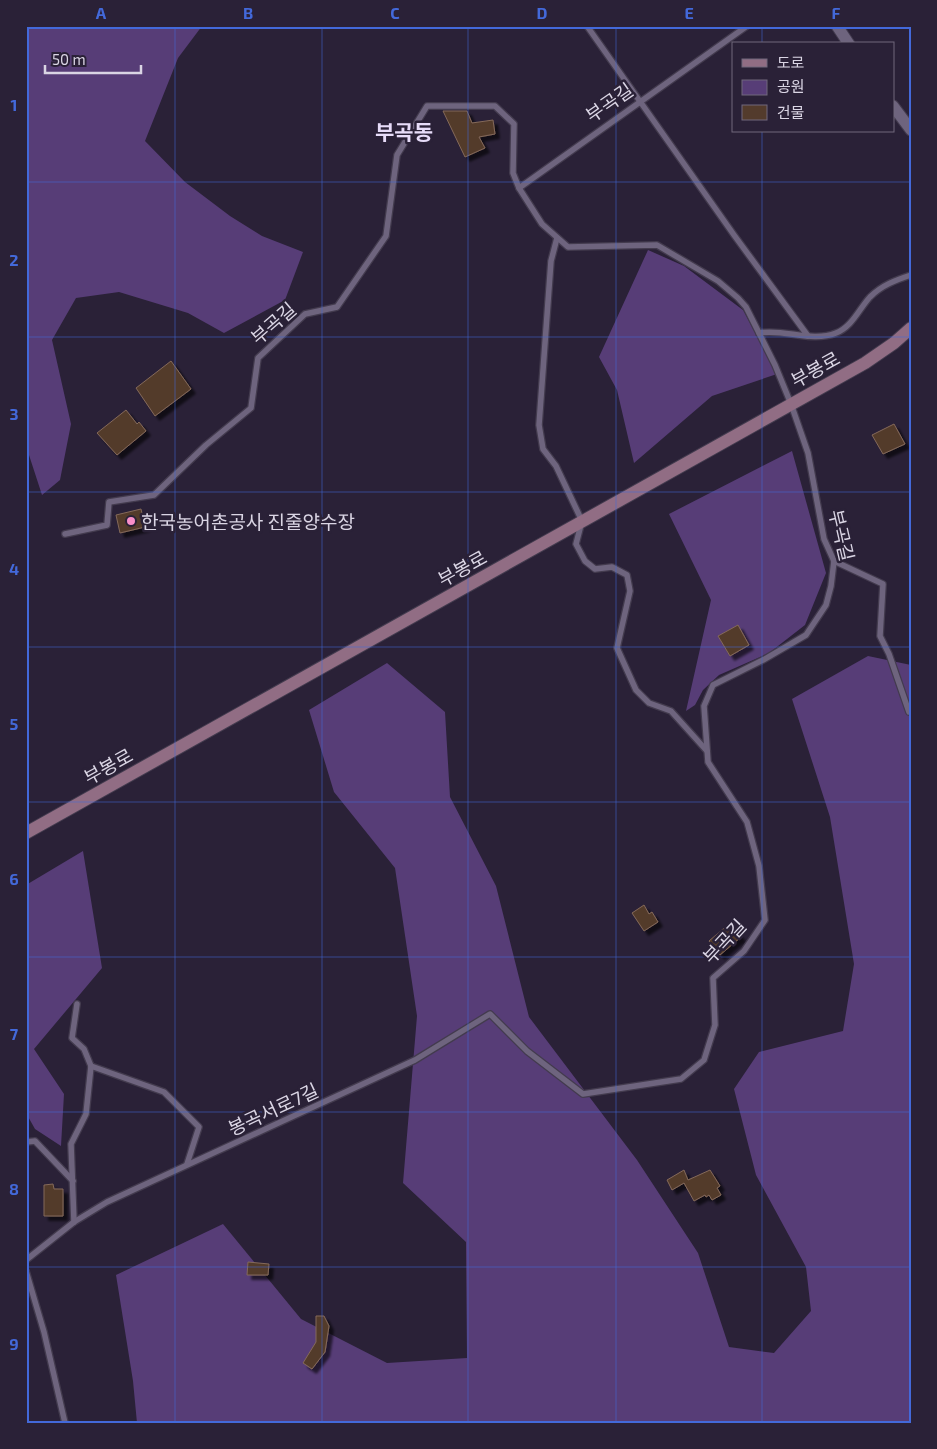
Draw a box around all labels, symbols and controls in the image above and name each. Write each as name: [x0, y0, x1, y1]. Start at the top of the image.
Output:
text: A: [96, 3, 107, 22]
text: B: [243, 3, 253, 22]
text: C: [390, 3, 400, 22]
text: D: [537, 3, 548, 22]
text: E: [684, 3, 694, 22]
text: F: [832, 3, 841, 22]
scale bar: [45, 42, 141, 74]
legend: [732, 42, 894, 132]
text: 50 m: [52, 50, 86, 68]
text: 도로: [777, 53, 805, 71]
text: 공원: [777, 77, 805, 95]
street label: 부곡길: [581, 78, 637, 126]
text: 1: [11, 95, 17, 114]
text: 건물: [777, 103, 805, 121]
district label: 부곡동: [375, 119, 433, 144]
text: 2: [9, 250, 19, 269]
street label: 부곡길: [246, 297, 300, 349]
street label: 부봉로: [786, 346, 844, 392]
text: 3: [9, 404, 19, 423]
street label: 부곡길: [825, 507, 859, 563]
place label: 한국농어촌공사 진줄양수장: [141, 510, 355, 533]
marker: 한국농어촌공사 진줄양수장: [125, 515, 137, 527]
street label: 부봉로: [433, 545, 491, 591]
text: 4: [9, 559, 19, 578]
text: 5: [10, 714, 19, 733]
street label: 부봉로: [79, 743, 137, 789]
text: 6: [9, 869, 19, 888]
street label: 부곡길: [698, 914, 750, 968]
text: 7: [10, 1024, 19, 1043]
street label: 봉곡서로7길: [224, 1078, 322, 1140]
text: 8: [9, 1179, 19, 1198]
text: 9: [9, 1334, 19, 1353]

